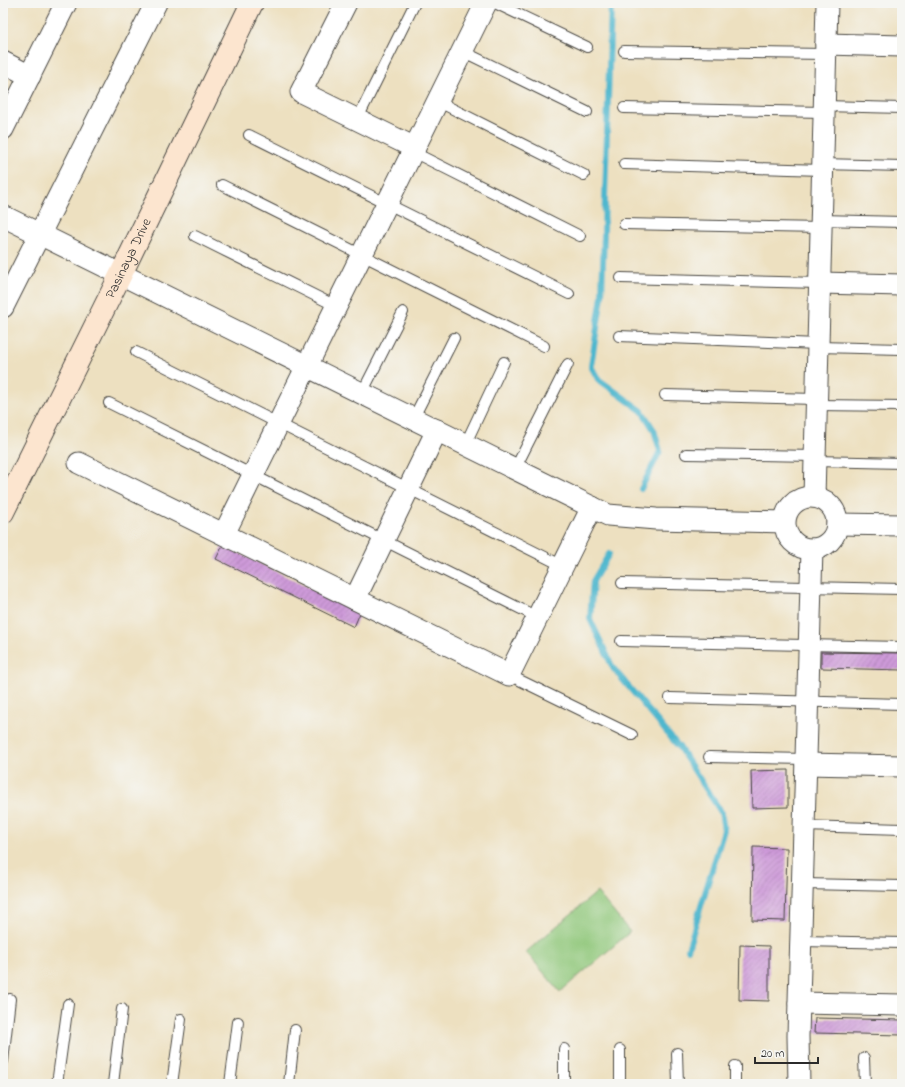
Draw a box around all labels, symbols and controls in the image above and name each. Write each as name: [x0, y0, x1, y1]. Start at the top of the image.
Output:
street label: Pasinaya Drive: [100, 214, 157, 302]
scale bar: [755, 1039, 818, 1065]
text: 20 m: [761, 1045, 784, 1063]

